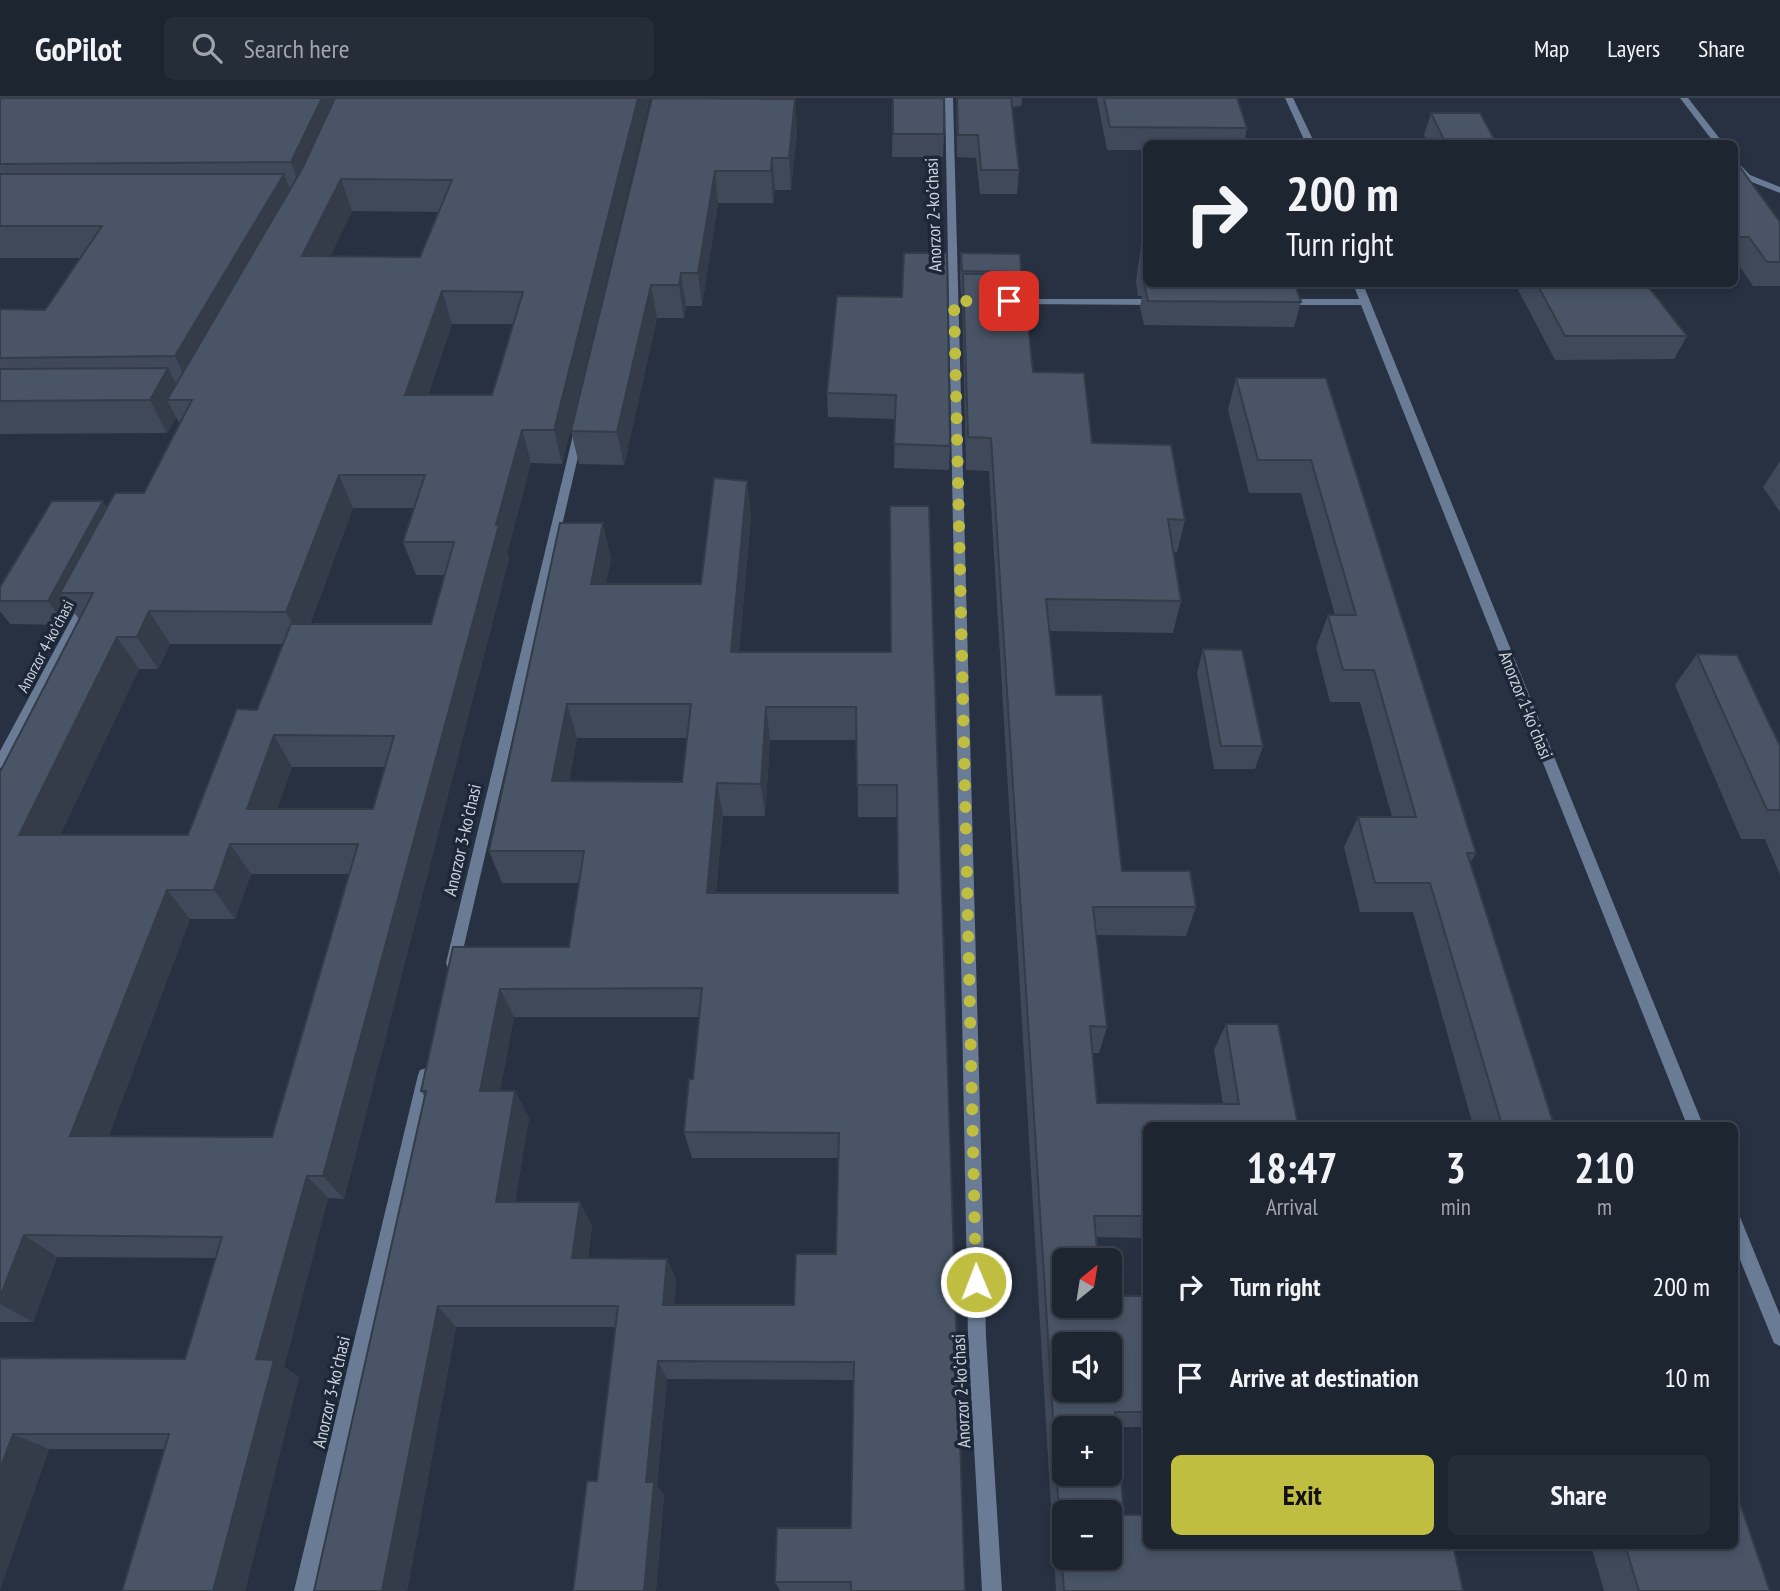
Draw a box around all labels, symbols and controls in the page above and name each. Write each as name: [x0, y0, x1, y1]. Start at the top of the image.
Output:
search box: [164, 17, 654, 80]
text: GoPilot: [35, 27, 122, 70]
icon: search: [188, 29, 226, 67]
text: Search here: [244, 32, 349, 65]
text: Map: [1534, 33, 1569, 64]
text: Layers: [1607, 33, 1660, 64]
text: Share: [1698, 33, 1745, 64]
street label: Аnorzor 2-koʼchasi: [920, 158, 946, 272]
text: 200 m: [1286, 161, 1399, 225]
icon: right: [1171, 168, 1262, 259]
text: Turn right: [1286, 223, 1394, 265]
pin: [979, 271, 1039, 331]
icon: arrive: [990, 282, 1028, 320]
street label: Аnorzor 4-koʼchasi: [12, 596, 78, 696]
street label: Аnorzor 1-koʼchasi: [1494, 648, 1558, 762]
street label: Аnorzor 3-koʼchasi: [438, 782, 486, 898]
text: 18:47: [1246, 1140, 1337, 1195]
text: 3: [1446, 1140, 1466, 1195]
text: 210: [1574, 1140, 1635, 1195]
text: Arrival: [1266, 1192, 1318, 1221]
text: min: [1441, 1192, 1471, 1221]
text: m: [1597, 1192, 1612, 1221]
position arrow: [939, 1245, 1013, 1319]
north arrow: [1052, 1248, 1122, 1318]
map controls: [1052, 1248, 1122, 1570]
icon: right: [1171, 1268, 1209, 1306]
text: Turn right: [1230, 1270, 1321, 1303]
text: 200 m: [1652, 1270, 1710, 1303]
button: sound: [1052, 1332, 1122, 1402]
street label: Аnorzor 2-koʼchasi: [947, 1333, 975, 1449]
street label: Аnorzor 3-koʼchasi: [307, 1334, 355, 1450]
icon: arrive: [1171, 1359, 1209, 1397]
text: Arrive at destination: [1230, 1361, 1419, 1394]
text: 10 m: [1664, 1361, 1710, 1394]
button: +: [1052, 1416, 1122, 1486]
button: Exit: [1171, 1455, 1434, 1535]
button: Share: [1448, 1455, 1710, 1535]
button: −: [1052, 1500, 1122, 1570]

